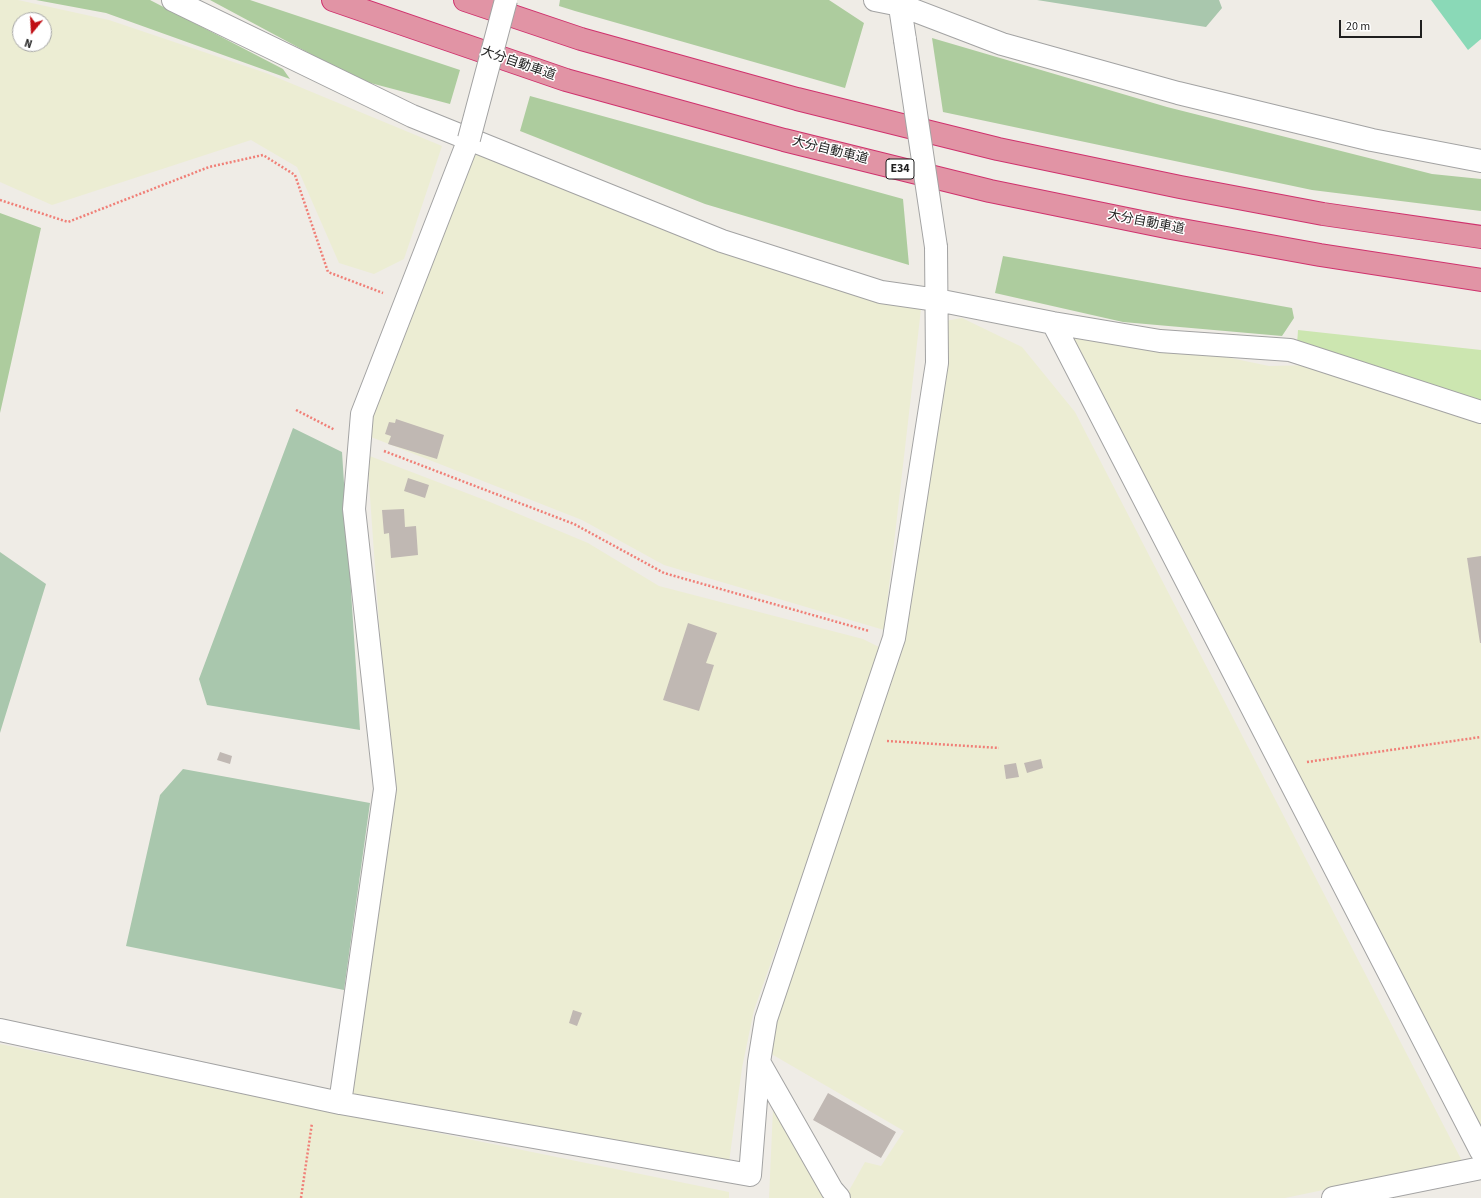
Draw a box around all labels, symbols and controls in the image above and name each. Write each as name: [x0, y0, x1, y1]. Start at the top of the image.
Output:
north arrow: [12, 12, 52, 52]
scale bar: [1341, 12, 1424, 38]
text: 20 m: [1346, 18, 1370, 35]
text: N: [23, 35, 34, 51]
street label: 大分自動車道: [479, 44, 557, 84]
street label: 大分自動車道: [790, 134, 870, 168]
road number: E34: [886, 159, 914, 179]
street label: 大分自動車道: [1106, 208, 1186, 238]

